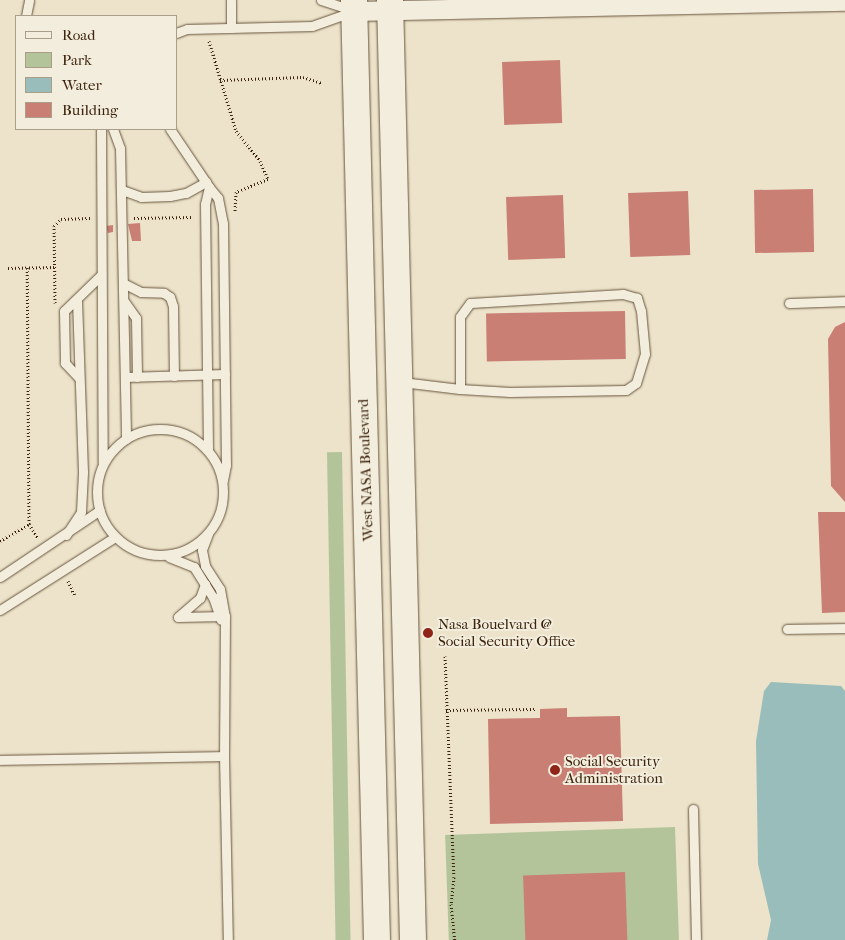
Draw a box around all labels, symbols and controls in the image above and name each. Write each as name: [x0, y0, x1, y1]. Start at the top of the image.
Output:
legend: [15, 15, 178, 130]
text: Road: [62, 26, 95, 44]
text: Park: [62, 51, 92, 69]
text: Water: [62, 76, 102, 94]
text: Building: [62, 101, 118, 119]
street label: West NASA Boulevard: [355, 398, 377, 542]
place label: Nasa Bouelvard @ Social Security Office: [438, 615, 575, 650]
marker: Nasa Bouelvard @ Social Security Office: [422, 627, 434, 639]
place label: Social Security Administration: [565, 752, 663, 787]
marker: Social Security Administration: [549, 764, 561, 776]

